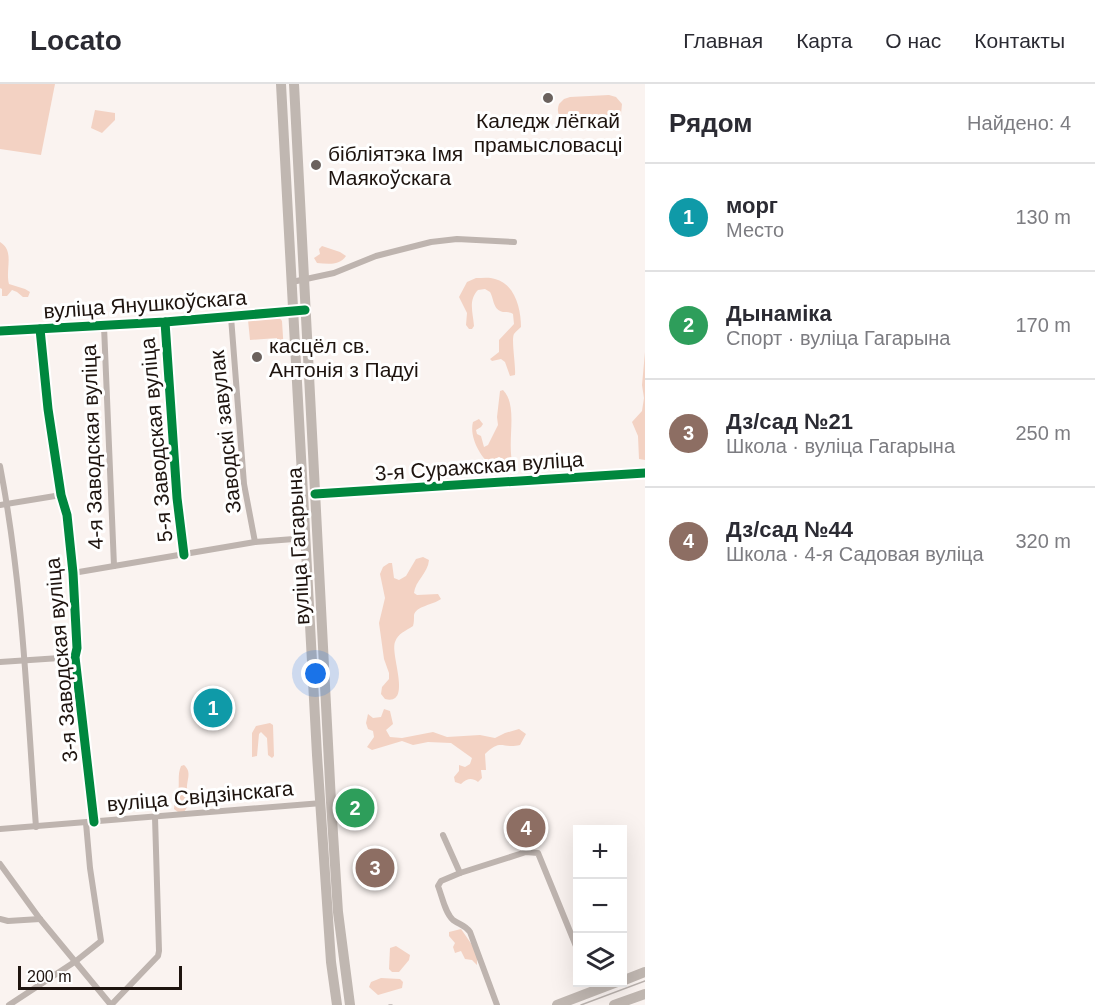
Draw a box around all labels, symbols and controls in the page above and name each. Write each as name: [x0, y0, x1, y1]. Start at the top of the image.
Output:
text: Locato: [30, 25, 122, 56]
text: Главная: [683, 29, 763, 52]
text: Карта: [796, 29, 852, 52]
text: О нас: [885, 29, 941, 52]
text: Контакты: [974, 29, 1065, 52]
marker: Каледж лёгкай прамысловасці: [541, 91, 555, 105]
text: Рядом: [669, 108, 752, 138]
place label: Каледж лёгкай прамысловасці: [474, 109, 622, 156]
text: Найдено: 4: [967, 112, 1071, 134]
place label: бібліятэка Імя Маякоўскага: [328, 142, 463, 189]
marker: бібліятэка Імя Маякоўскага: [309, 158, 323, 172]
text: морг: [726, 193, 778, 218]
text: 1: [683, 206, 694, 228]
text: 130 m: [1015, 206, 1071, 228]
text: Место: [726, 219, 784, 241]
street label: вуліца Янушкоўскага: [43, 285, 248, 323]
text: Дынаміка: [726, 301, 832, 326]
text: 2: [683, 314, 694, 336]
text: 170 m: [1015, 314, 1071, 336]
text: Спорт · вуліца Гагарына: [726, 327, 950, 349]
place label: касцёл св. Антонія з Падуі: [269, 334, 419, 381]
street label: 5-я Заводская вуліца: [136, 337, 176, 543]
street label: 4-я Заводская вуліца: [77, 344, 107, 550]
street label: Заводскі завулак: [205, 348, 245, 515]
marker: касцёл св. Антонія з Падуі: [250, 350, 264, 364]
text: Дз/сад №21: [726, 409, 853, 434]
text: 3: [683, 422, 694, 444]
text: 250 m: [1015, 422, 1071, 444]
text: Школа · вуліца Гагарына: [726, 435, 955, 457]
street label: 3-я Суражская вуліца: [374, 447, 584, 485]
street label: вуліца Гагарына: [282, 466, 314, 625]
text: Дз/сад №44: [726, 517, 853, 542]
text: 4: [683, 530, 694, 552]
text: 320 m: [1015, 530, 1071, 552]
text: Школа · 4-я Садовая вуліца: [726, 543, 984, 565]
street label: 3-я Заводская вуліца: [41, 557, 81, 763]
your location: [301, 659, 330, 688]
pin: 1: [194, 686, 232, 730]
street label: вуліца Свідзінскага: [106, 776, 294, 816]
pin: 2: [336, 786, 374, 830]
pin: 4: [506, 806, 546, 850]
map controls: [573, 825, 627, 987]
button: +: [573, 825, 627, 879]
pin: 3: [356, 846, 394, 890]
button: −: [573, 879, 627, 933]
button: layers: [573, 933, 627, 987]
scale bar: [18, 963, 182, 990]
text: 200 m: [27, 968, 71, 985]

